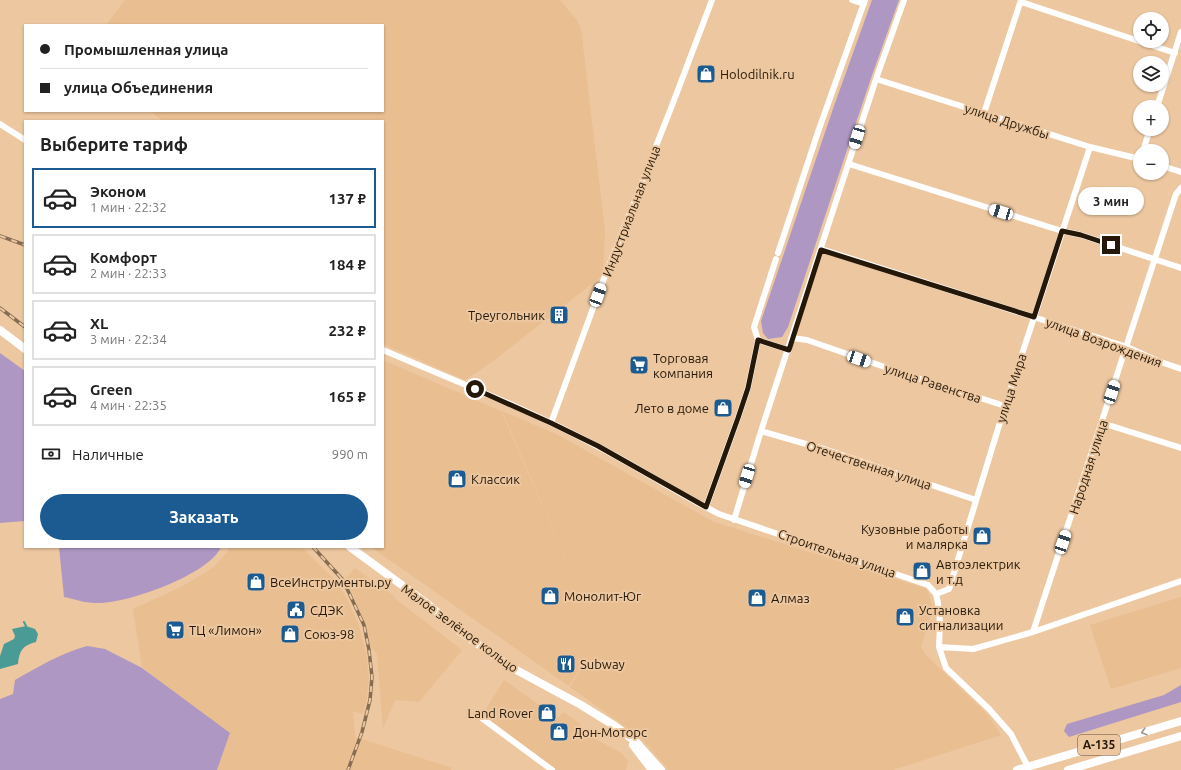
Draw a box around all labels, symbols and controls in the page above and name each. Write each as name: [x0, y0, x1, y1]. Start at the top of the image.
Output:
map controls: [1133, 12, 1169, 180]
button: locate: [1133, 12, 1169, 48]
text: Промышленная улица: [64, 41, 228, 58]
button: layers: [1133, 56, 1169, 92]
shop icon: Holodilnik.ru: [695, 63, 717, 85]
place label: Holodilnik.ru: [720, 67, 795, 81]
text: улица Объединения: [64, 79, 213, 96]
button: +: [1133, 100, 1169, 136]
street label: улица Дружбы: [963, 101, 1051, 141]
car: [848, 124, 866, 150]
text: Выберите тариф: [40, 134, 188, 154]
street label: Индустриальная улица: [600, 144, 662, 278]
button: −: [1133, 144, 1169, 180]
icon: car: [42, 180, 78, 216]
text: Эконом: [90, 183, 146, 200]
callout: 3 мин: [1078, 187, 1144, 215]
text: 137 ₽: [329, 190, 366, 207]
text: 3 мин: [1093, 194, 1129, 208]
text: 1 мин · 22:32: [90, 200, 167, 214]
car: [988, 203, 1014, 221]
route end: [1102, 236, 1120, 254]
icon: car: [42, 246, 78, 282]
text: Комфорт: [90, 249, 157, 266]
text: 184 ₽: [329, 256, 366, 273]
text: 2 мин · 22:33: [90, 266, 167, 280]
car: [588, 282, 608, 308]
building icon: Треугольник: [548, 304, 570, 326]
place label: Треугольник: [468, 308, 545, 322]
icon: car: [42, 312, 78, 348]
street label: улица Возрождения: [1044, 314, 1164, 370]
text: XL: [90, 315, 108, 332]
text: 232 ₽: [329, 322, 366, 339]
text: 3 мин · 22:34: [90, 332, 167, 346]
car: [846, 349, 872, 369]
place label: Торговая компания: [653, 351, 713, 380]
street label: улица Мира: [993, 352, 1029, 424]
supermarket icon: Торговая компания: [628, 354, 650, 376]
street label: улица Равенства: [883, 361, 983, 405]
icon: car: [42, 378, 78, 414]
car: [1103, 379, 1121, 405]
route start: [466, 380, 484, 398]
text: Green: [90, 381, 132, 398]
text: 165 ₽: [329, 388, 366, 405]
shop icon: Лето в доме: [712, 397, 734, 419]
text: 4 мин · 22:35: [90, 398, 167, 412]
place label: Лето в доме: [634, 401, 709, 415]
street label: Народная улица: [1066, 418, 1110, 516]
street label: Отечественная улица: [805, 438, 933, 492]
icon: cash: [40, 443, 62, 465]
text: Наличные: [72, 446, 144, 463]
text: 990 m: [332, 447, 368, 461]
car: [738, 463, 756, 489]
shop icon: Классик: [446, 468, 468, 490]
place label: Классик: [471, 472, 520, 486]
button: Заказать: [40, 494, 368, 540]
place label: Кузовные работы и малярка: [861, 522, 968, 551]
shop icon: Кузовные работы и малярка: [971, 525, 993, 547]
street label: Строительная улица: [776, 526, 898, 580]
car: [1053, 529, 1073, 555]
place label: Автоэлектрик и т.д: [936, 557, 1021, 586]
shop icon: Автоэлектрик и т.д: [911, 560, 933, 582]
shop icon: ВсеИнструменты.ру: [245, 571, 267, 593]
place label: ВсеИнструменты.ру: [270, 575, 391, 589]
street label: Малое зелёное кольцо: [399, 581, 521, 675]
shop icon: Монолит-Юг: [539, 585, 561, 607]
shop icon: Алмаз: [746, 587, 768, 609]
place label: Монолит-Юг: [564, 589, 642, 603]
place label: Алмаз: [771, 591, 810, 605]
public building icon: СДЭК: [285, 599, 307, 621]
place label: СДЭК: [310, 603, 343, 617]
place label: Установка сигнализации: [919, 603, 1003, 632]
shop icon: Установка сигнализации: [894, 606, 916, 628]
supermarket icon: ТЦ «Лимон»: [164, 619, 186, 641]
place label: ТЦ «Лимон»: [189, 623, 262, 637]
shop icon: Союз-98: [279, 623, 301, 645]
place label: Союз-98: [304, 627, 354, 641]
restaurant icon: Subway: [555, 653, 577, 675]
place label: Subway: [580, 657, 625, 671]
shop icon: Land Rover: [536, 702, 558, 724]
place label: Land Rover: [468, 706, 533, 720]
shop icon: Дон-Моторс: [548, 721, 570, 743]
place label: Дон-Моторс: [573, 725, 647, 739]
one-way arrow: [1140, 727, 1147, 736]
road number: А-135: [1078, 735, 1120, 755]

